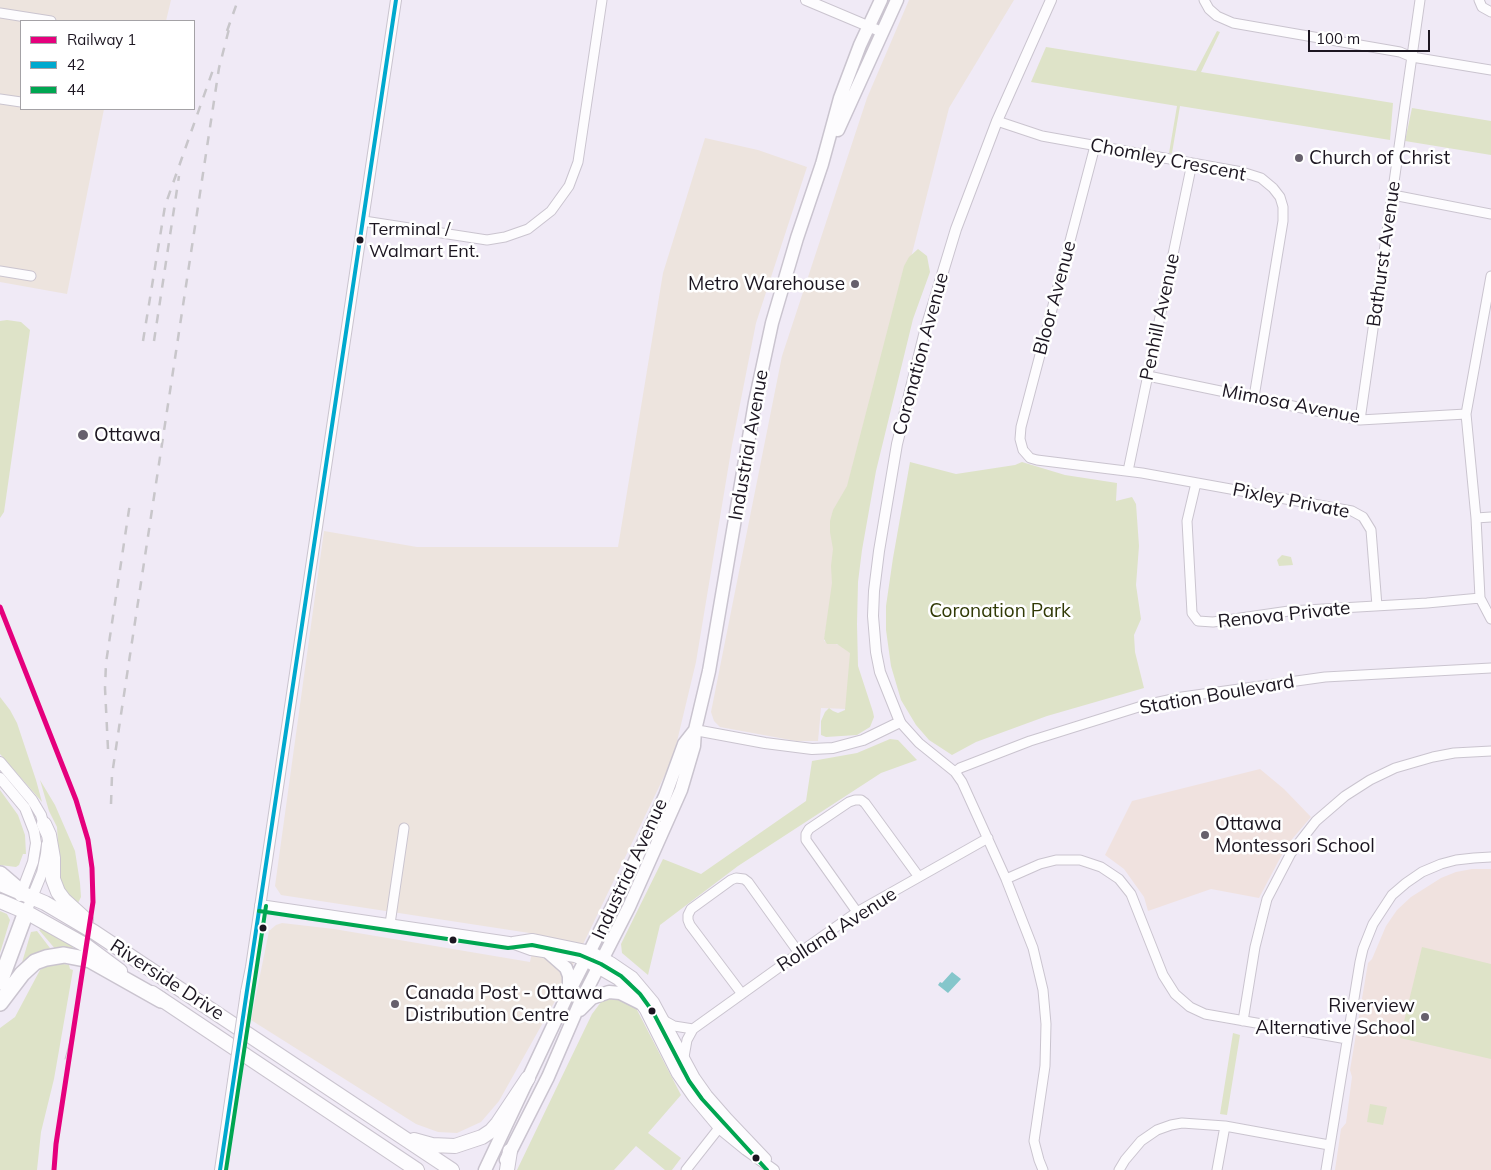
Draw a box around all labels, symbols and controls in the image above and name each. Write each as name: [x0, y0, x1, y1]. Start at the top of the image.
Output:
legend: [20, 20, 195, 110]
scale bar: [1311, 20, 1434, 52]
text: 100 m: [1316, 29, 1360, 48]
text: Railway 1: [67, 30, 136, 49]
text: 42: [67, 55, 85, 74]
text: 44: [67, 80, 85, 99]
street label: Chomley Crescent: [1088, 134, 1248, 186]
place label: Church of Christ: [1309, 147, 1450, 169]
marker: Church of Christ: [1293, 152, 1305, 164]
street label: Bathurst Avenue: [1362, 180, 1406, 328]
place label: Terminal / Walmart Ent.: [369, 219, 479, 262]
marker: Terminal / Walmart Ent.: [355, 235, 365, 245]
street label: Bloor Avenue: [1029, 238, 1081, 358]
street label: Penhill Avenue: [1135, 251, 1185, 383]
street label: Coronation Avenue: [888, 270, 954, 438]
place label: Metro Warehouse: [688, 273, 845, 295]
marker: Metro Warehouse: [849, 278, 861, 290]
street label: Industrial Avenue: [724, 368, 774, 522]
street label: Mimosa Avenue: [1220, 379, 1362, 429]
place label: Ottawa: [94, 424, 161, 446]
marker: Ottawa: [76, 428, 90, 442]
street label: Pixley Private: [1231, 478, 1351, 524]
street label: Renova Private: [1217, 597, 1351, 633]
park label: Coronation Park: [929, 600, 1071, 622]
street label: Station Boulevard: [1138, 670, 1296, 720]
street label: Industrial Avenue: [587, 795, 673, 943]
place label: Ottawa Montessori School: [1215, 813, 1375, 857]
marker: Ottawa Montessori School: [1199, 829, 1211, 841]
street label: Rolland Avenue: [773, 883, 901, 977]
unlabelled marker: [258, 923, 268, 933]
street label: Riverside Drive: [106, 935, 228, 1025]
unlabelled marker: [448, 935, 458, 945]
place label: Canada Post - Ottawa Distribution Centre: [405, 982, 603, 1026]
place label: Riverview Alternative School: [1255, 995, 1415, 1039]
marker: Canada Post - Ottawa Distribution Centre: [389, 998, 401, 1010]
unlabelled marker: [647, 1006, 657, 1016]
marker: Riverview Alternative School: [1419, 1011, 1431, 1023]
unlabelled marker: [751, 1153, 761, 1163]

